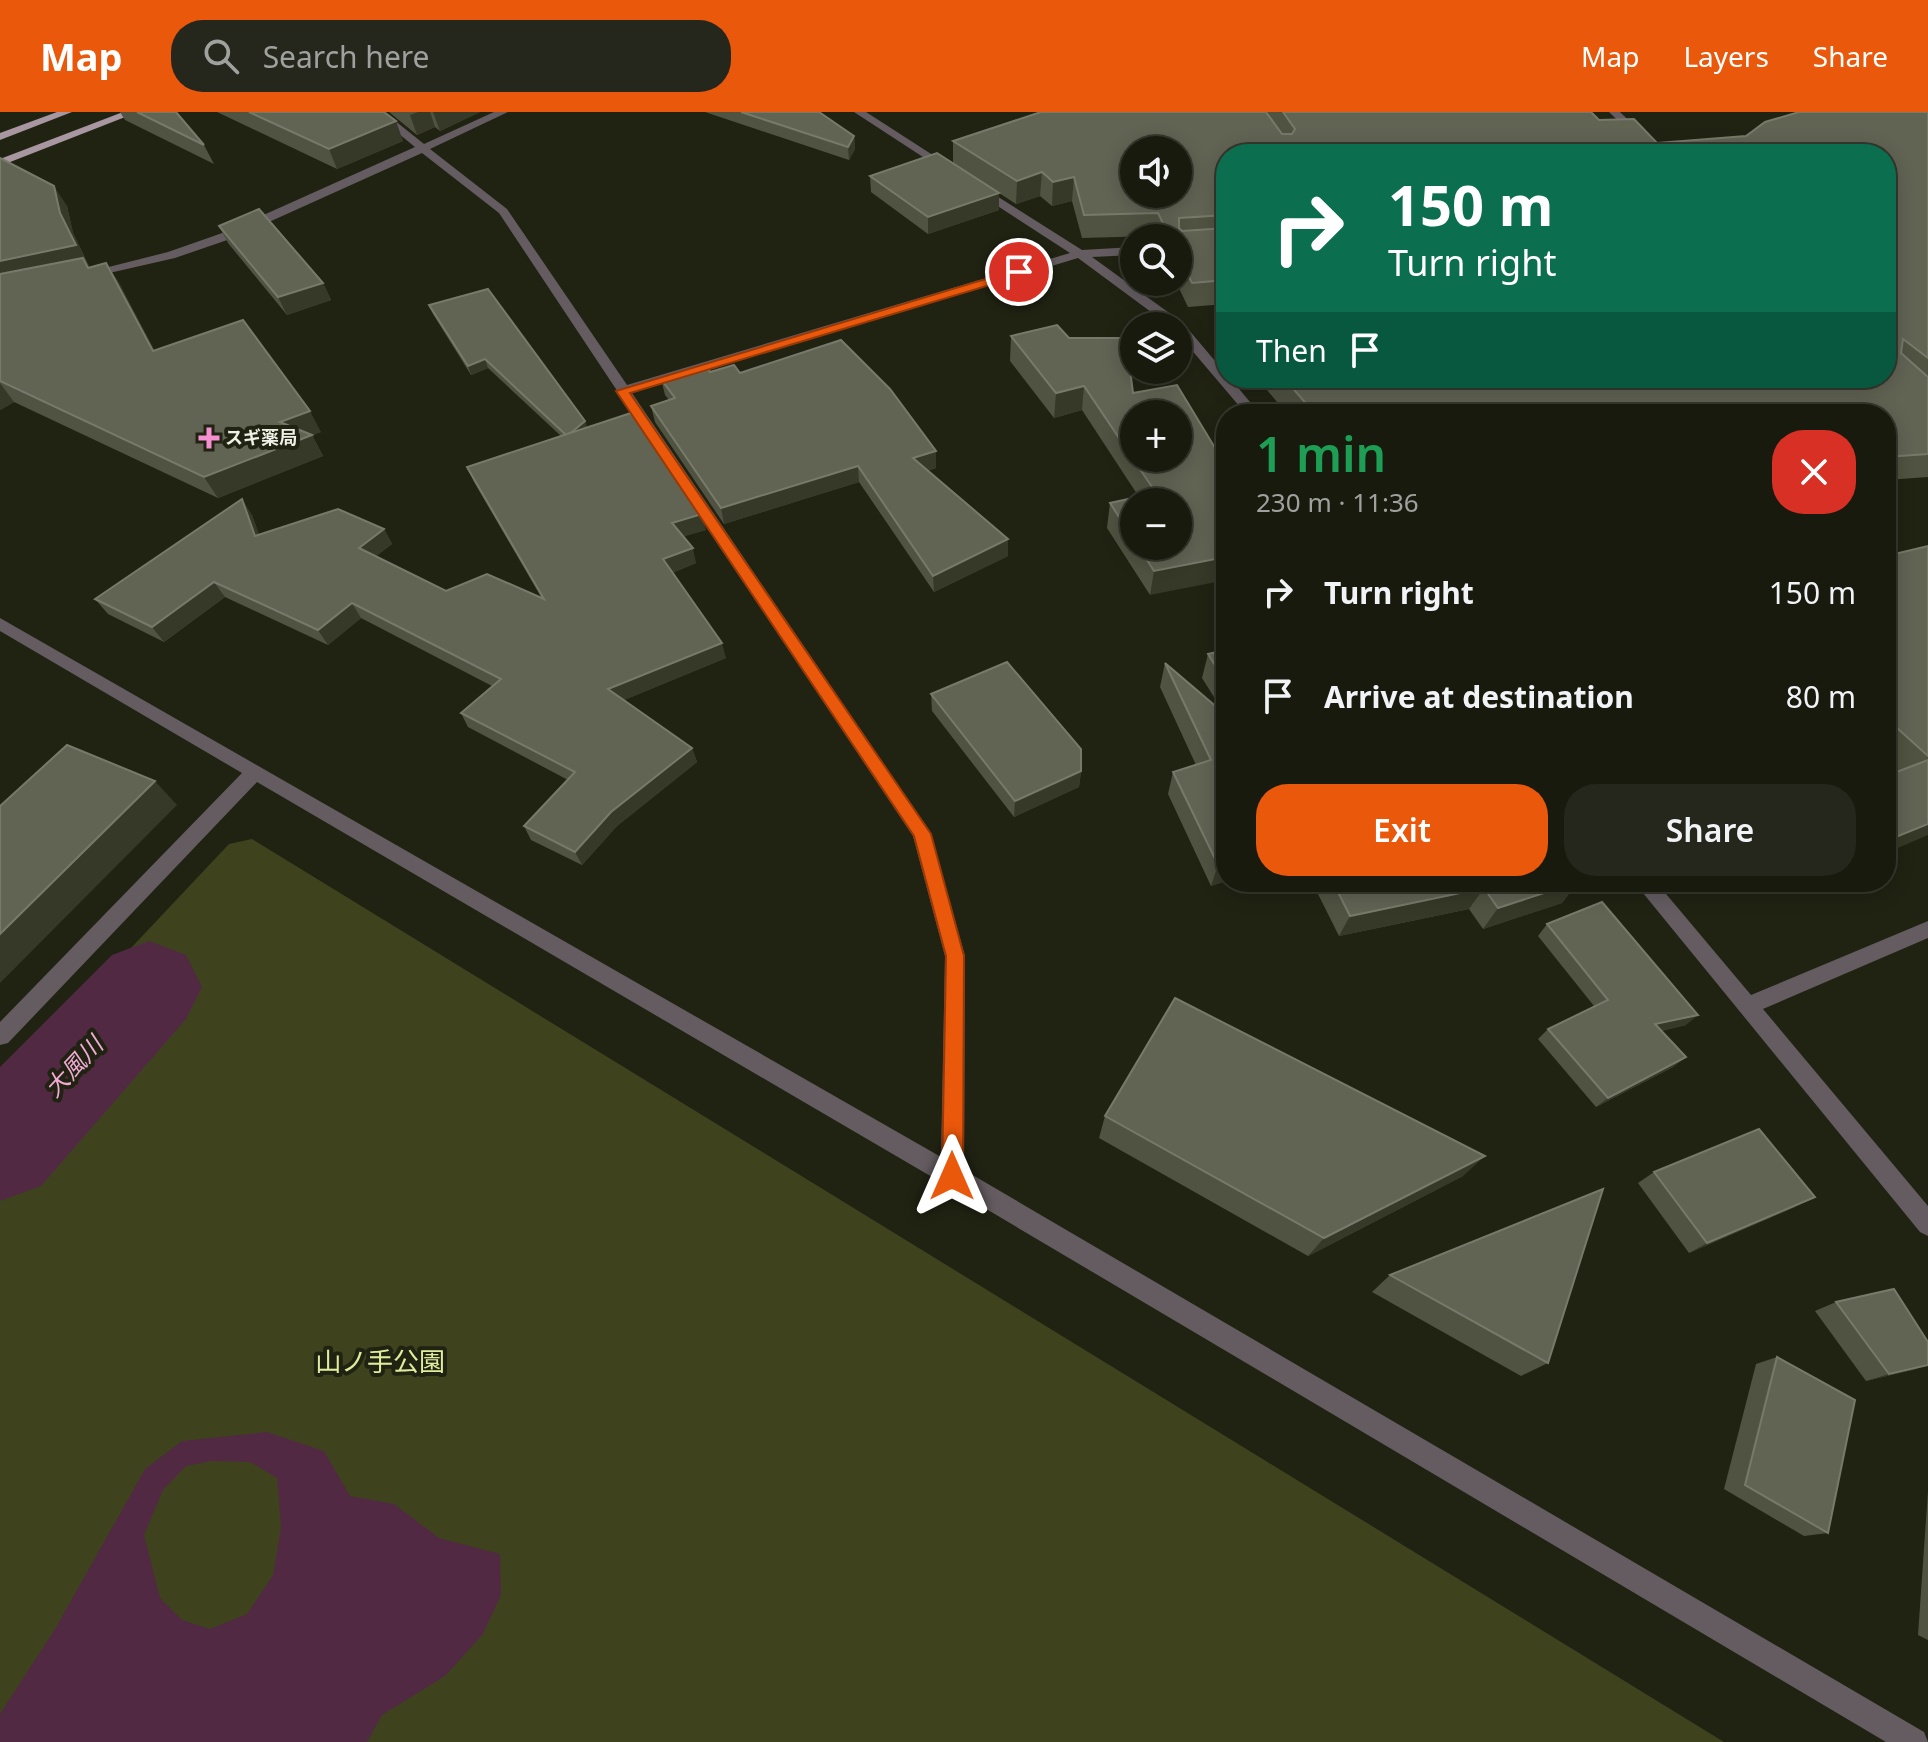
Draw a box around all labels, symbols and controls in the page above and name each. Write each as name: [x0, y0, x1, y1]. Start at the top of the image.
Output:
search box: [171, 20, 731, 92]
text: Map: [40, 30, 123, 82]
icon: search: [199, 34, 243, 78]
text: Search here: [263, 36, 430, 77]
text: Map: [1581, 37, 1639, 75]
text: Layers: [1683, 37, 1769, 75]
text: Share: [1813, 37, 1888, 75]
map controls: [1120, 136, 1192, 560]
button: sound: [1120, 136, 1192, 208]
text: 150 m: [1388, 166, 1553, 242]
icon: right: [1256, 176, 1360, 280]
button: search: [1120, 224, 1192, 296]
pin: [985, 238, 1053, 306]
text: Turn right: [1388, 238, 1556, 287]
icon: arrive: [997, 250, 1041, 294]
button: layers: [1120, 312, 1192, 384]
icon: arrive: [1343, 328, 1387, 372]
text: Then: [1256, 330, 1327, 371]
button: +: [1120, 400, 1192, 472]
text: 1 min: [1256, 421, 1386, 486]
place label: スギ薬局: [225, 425, 297, 449]
marker: スギ薬局: [200, 429, 218, 447]
button: close: [1772, 430, 1856, 514]
text: 230 m · 11:36: [1256, 484, 1419, 520]
button: −: [1120, 488, 1192, 560]
icon: right: [1256, 570, 1300, 614]
text: Turn right: [1324, 572, 1474, 613]
text: 150 m: [1769, 572, 1856, 613]
icon: arrive: [1256, 674, 1300, 718]
text: Arrive at destination: [1324, 676, 1634, 717]
text: 80 m: [1786, 676, 1856, 717]
button: Exit: [1256, 784, 1548, 876]
button: Share: [1564, 784, 1856, 876]
water label: 大風川: [36, 1026, 112, 1104]
position arrow: [910, 1134, 994, 1218]
park label: 山ノ手公園: [315, 1343, 445, 1379]

